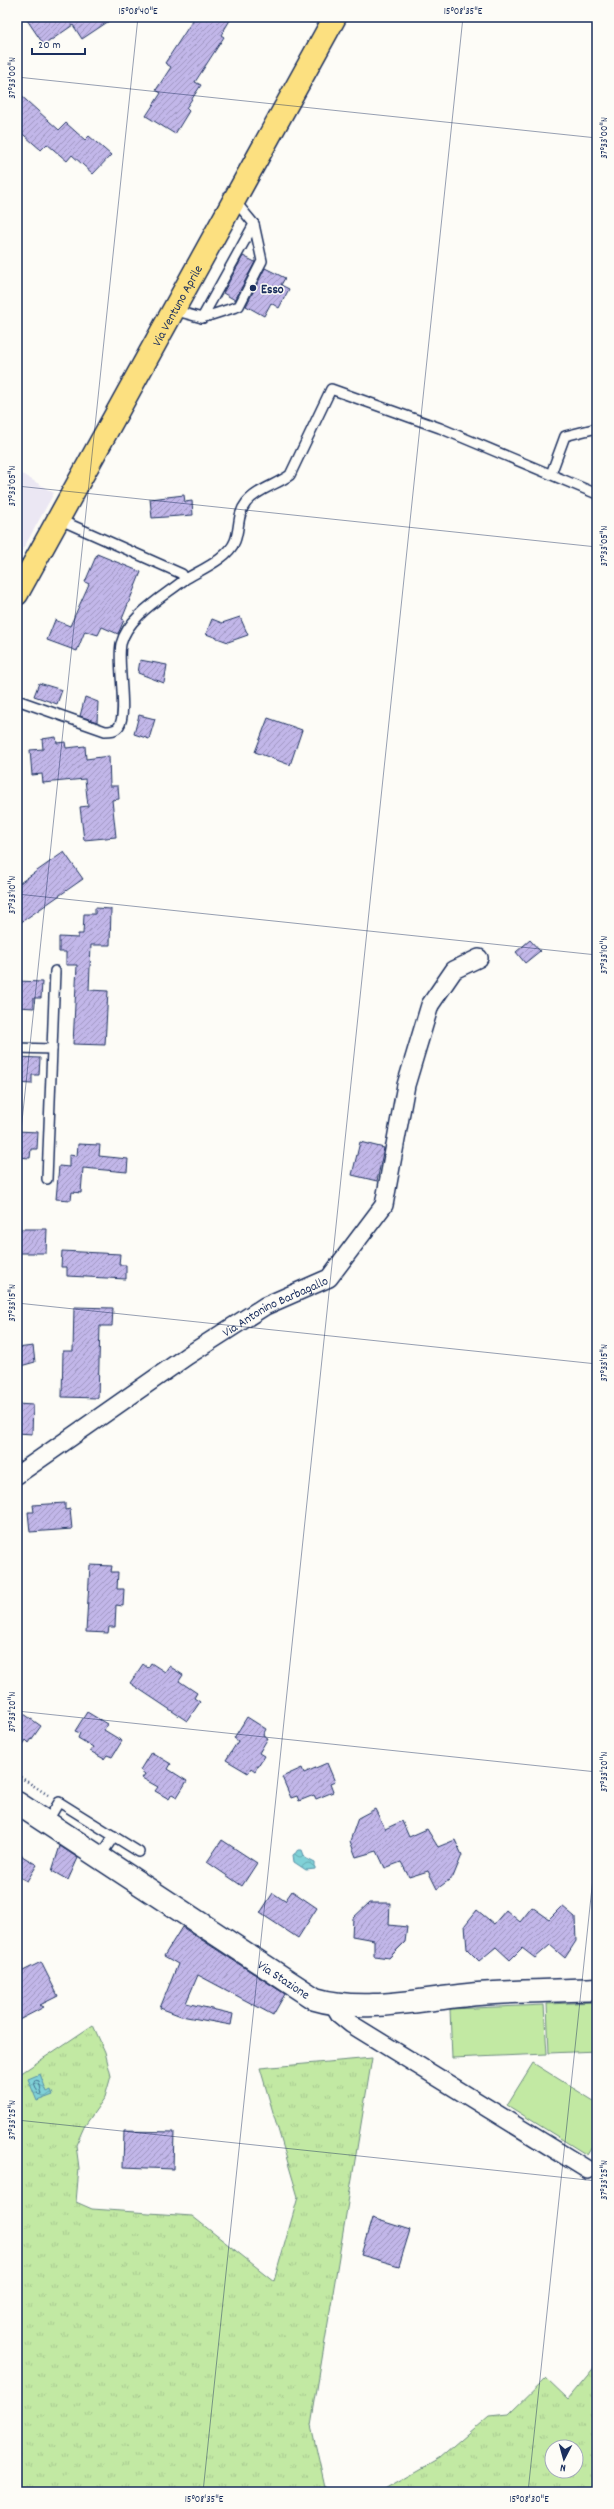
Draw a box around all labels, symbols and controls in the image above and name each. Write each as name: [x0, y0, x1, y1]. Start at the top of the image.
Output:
text: 15°08'40"E: [118, 5, 158, 19]
text: 15°08'35"E: [444, 5, 483, 19]
scale bar: [32, 30, 85, 56]
text: 20 m: [38, 37, 61, 54]
text: 37°33'00"N: [6, 57, 20, 99]
text: 37°33'00"N: [598, 117, 612, 159]
street label: Via Ventuno Aprile: [148, 262, 209, 350]
place label: Esso: [261, 281, 284, 300]
marker: Esso: [248, 283, 258, 293]
text: 37°33'05"N: [6, 465, 20, 506]
text: 37°33'05"N: [598, 525, 612, 566]
text: 37°33'10"N: [6, 876, 20, 914]
text: 37°33'10"N: [598, 936, 612, 974]
street label: Via Antonino Barbagallo: [219, 1272, 332, 1343]
text: 37°33'15"N: [6, 1284, 20, 1322]
text: 37°33'15"N: [598, 1344, 612, 1382]
text: 37°33'20"N: [6, 1692, 20, 1732]
text: 37°33'20"N: [598, 1752, 612, 1792]
street label: Via Stazione: [253, 1957, 313, 2005]
text: 37°33'25"N: [6, 2100, 20, 2140]
text: 37°33'25"N: [598, 2160, 612, 2200]
north arrow: [544, 2439, 584, 2479]
text: N: [559, 2459, 567, 2475]
text: 15°08'35"E: [185, 2493, 224, 2507]
text: 15°08'30"E: [509, 2493, 549, 2507]

